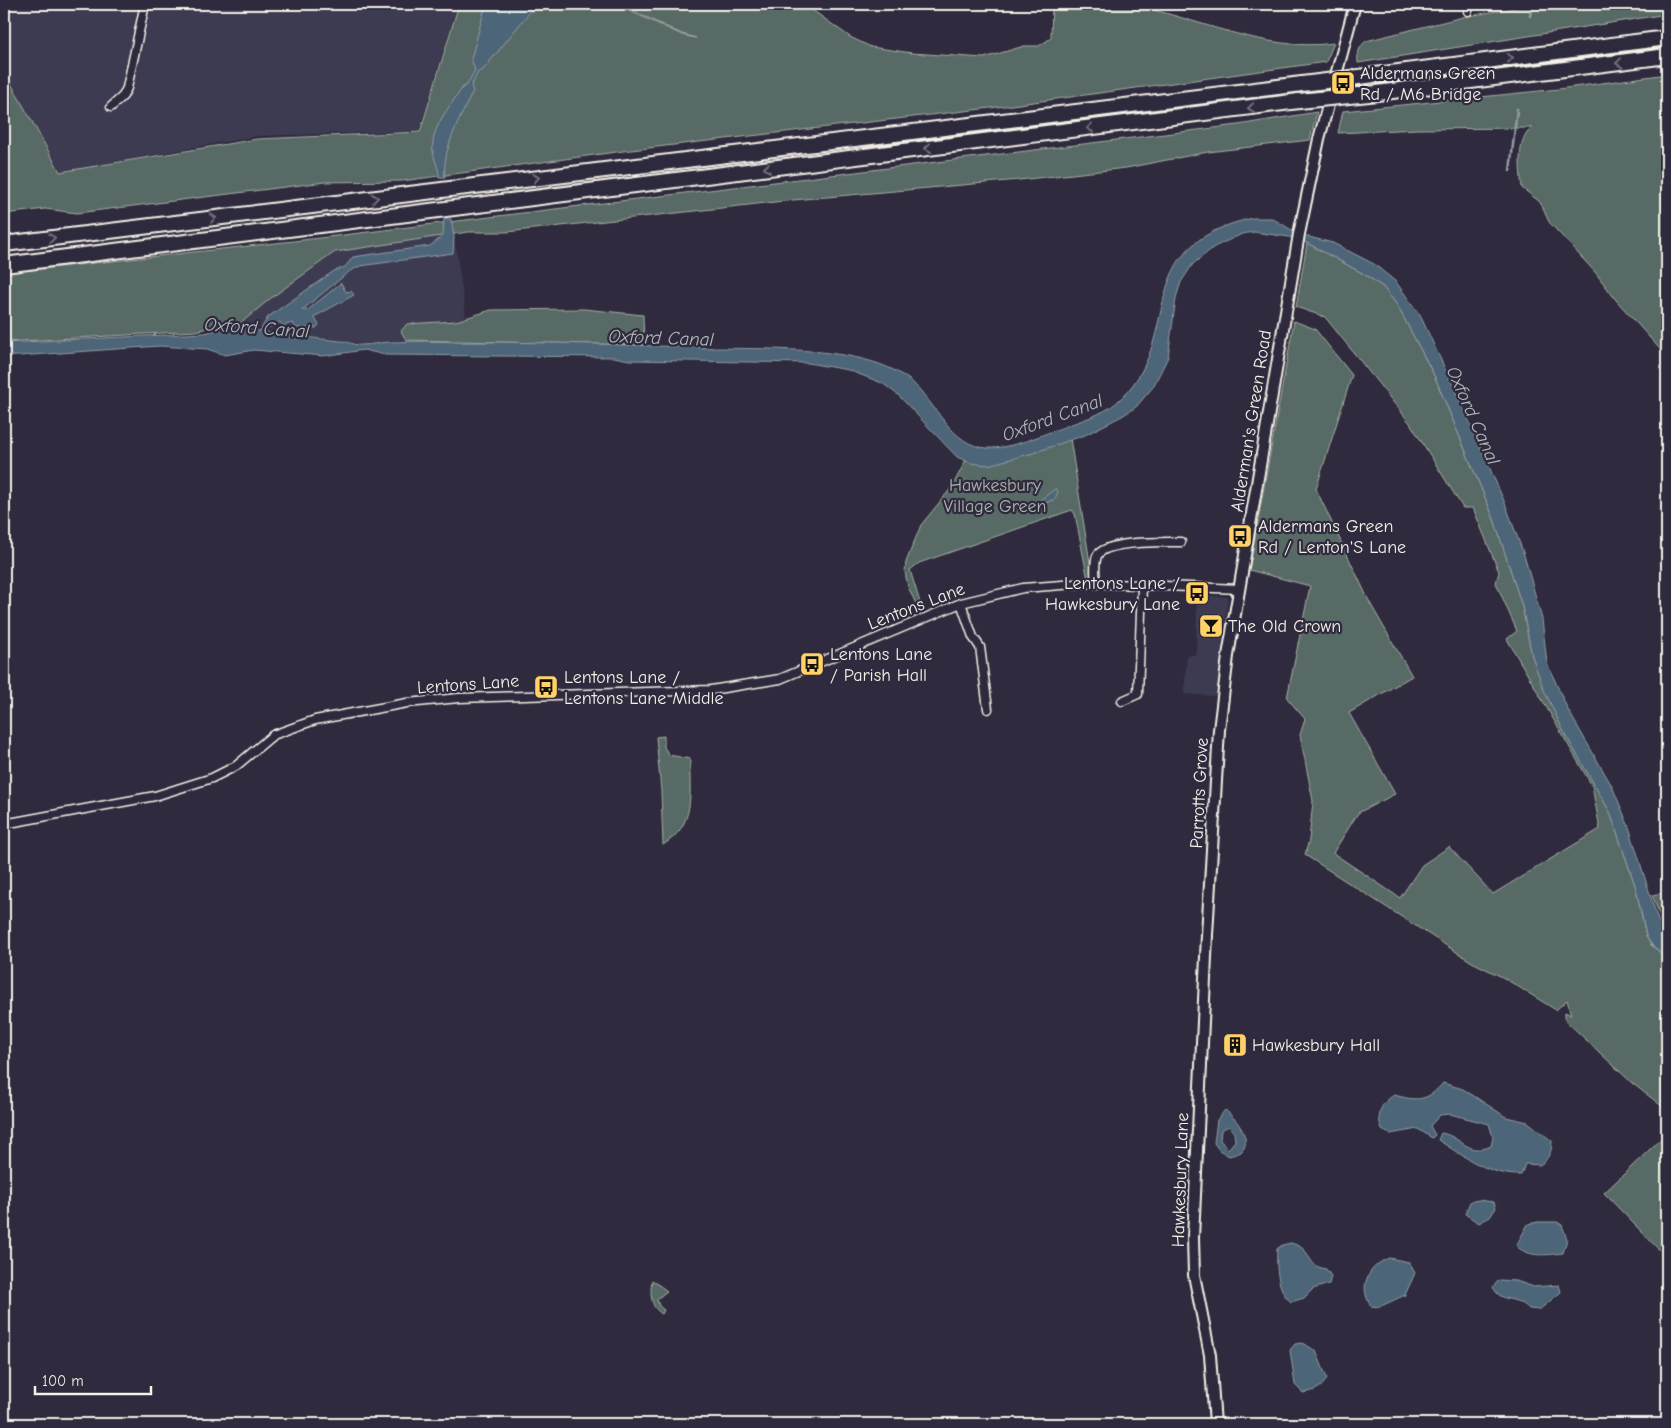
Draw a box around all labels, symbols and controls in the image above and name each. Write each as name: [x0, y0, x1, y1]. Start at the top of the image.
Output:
one-way arrow: [1507, 53, 1515, 64]
one-way arrow: [1615, 57, 1623, 67]
place label: Aldermans Green Rd / M6 Bridge: [1360, 63, 1495, 105]
bus stop icon: Aldermans Green Rd / M6 Bridge: [1330, 70, 1356, 96]
one-way arrow: [1247, 102, 1255, 112]
one-way arrow: [1085, 122, 1093, 133]
one-way arrow: [924, 142, 932, 153]
one-way arrow: [763, 163, 771, 173]
one-way arrow: [532, 173, 540, 184]
one-way arrow: [371, 193, 379, 204]
one-way arrow: [210, 213, 218, 224]
one-way arrow: [48, 233, 56, 244]
water label: Oxford Canal: [204, 313, 311, 343]
water label: Oxford Canal: [608, 325, 715, 351]
street label: Alderman's Green Road: [1227, 329, 1276, 514]
water label: Oxford Canal: [1442, 363, 1505, 469]
water label: Oxford Canal: [999, 389, 1106, 446]
park label: Hawkesbury Village Green: [943, 475, 1047, 517]
place label: Aldermans Green Rd / Lenton'S Lane: [1258, 516, 1406, 558]
bus stop icon: Aldermans Green Rd / Lenton'S Lane: [1227, 523, 1253, 549]
place label: Lentons Lane / Hawkesbury Lane: [1045, 573, 1180, 615]
street label: Lentons Lane: [865, 578, 968, 635]
bus stop icon: Lentons Lane / Hawkesbury Lane: [1184, 580, 1210, 606]
bar icon: The Old Crown: [1198, 613, 1224, 639]
place label: The Old Crown: [1228, 616, 1341, 637]
place label: Lentons Lane / Parish Hall: [830, 644, 932, 686]
bus stop icon: Lentons Lane / Parish Hall: [799, 651, 825, 677]
place label: Lentons Lane / Lentons Lane Middle: [564, 667, 723, 709]
street label: Lentons Lane: [416, 670, 520, 699]
bus stop icon: Lentons Lane / Lentons Lane Middle: [533, 674, 559, 700]
street label: Parrotts Grove: [1186, 737, 1213, 849]
building icon: Hawkesbury Hall: [1222, 1032, 1248, 1058]
place label: Hawkesbury Hall: [1252, 1035, 1380, 1056]
street label: Hawkesbury Lane: [1168, 1112, 1193, 1248]
scale bar: [35, 1363, 151, 1395]
text: 100 m: [42, 1372, 84, 1390]

